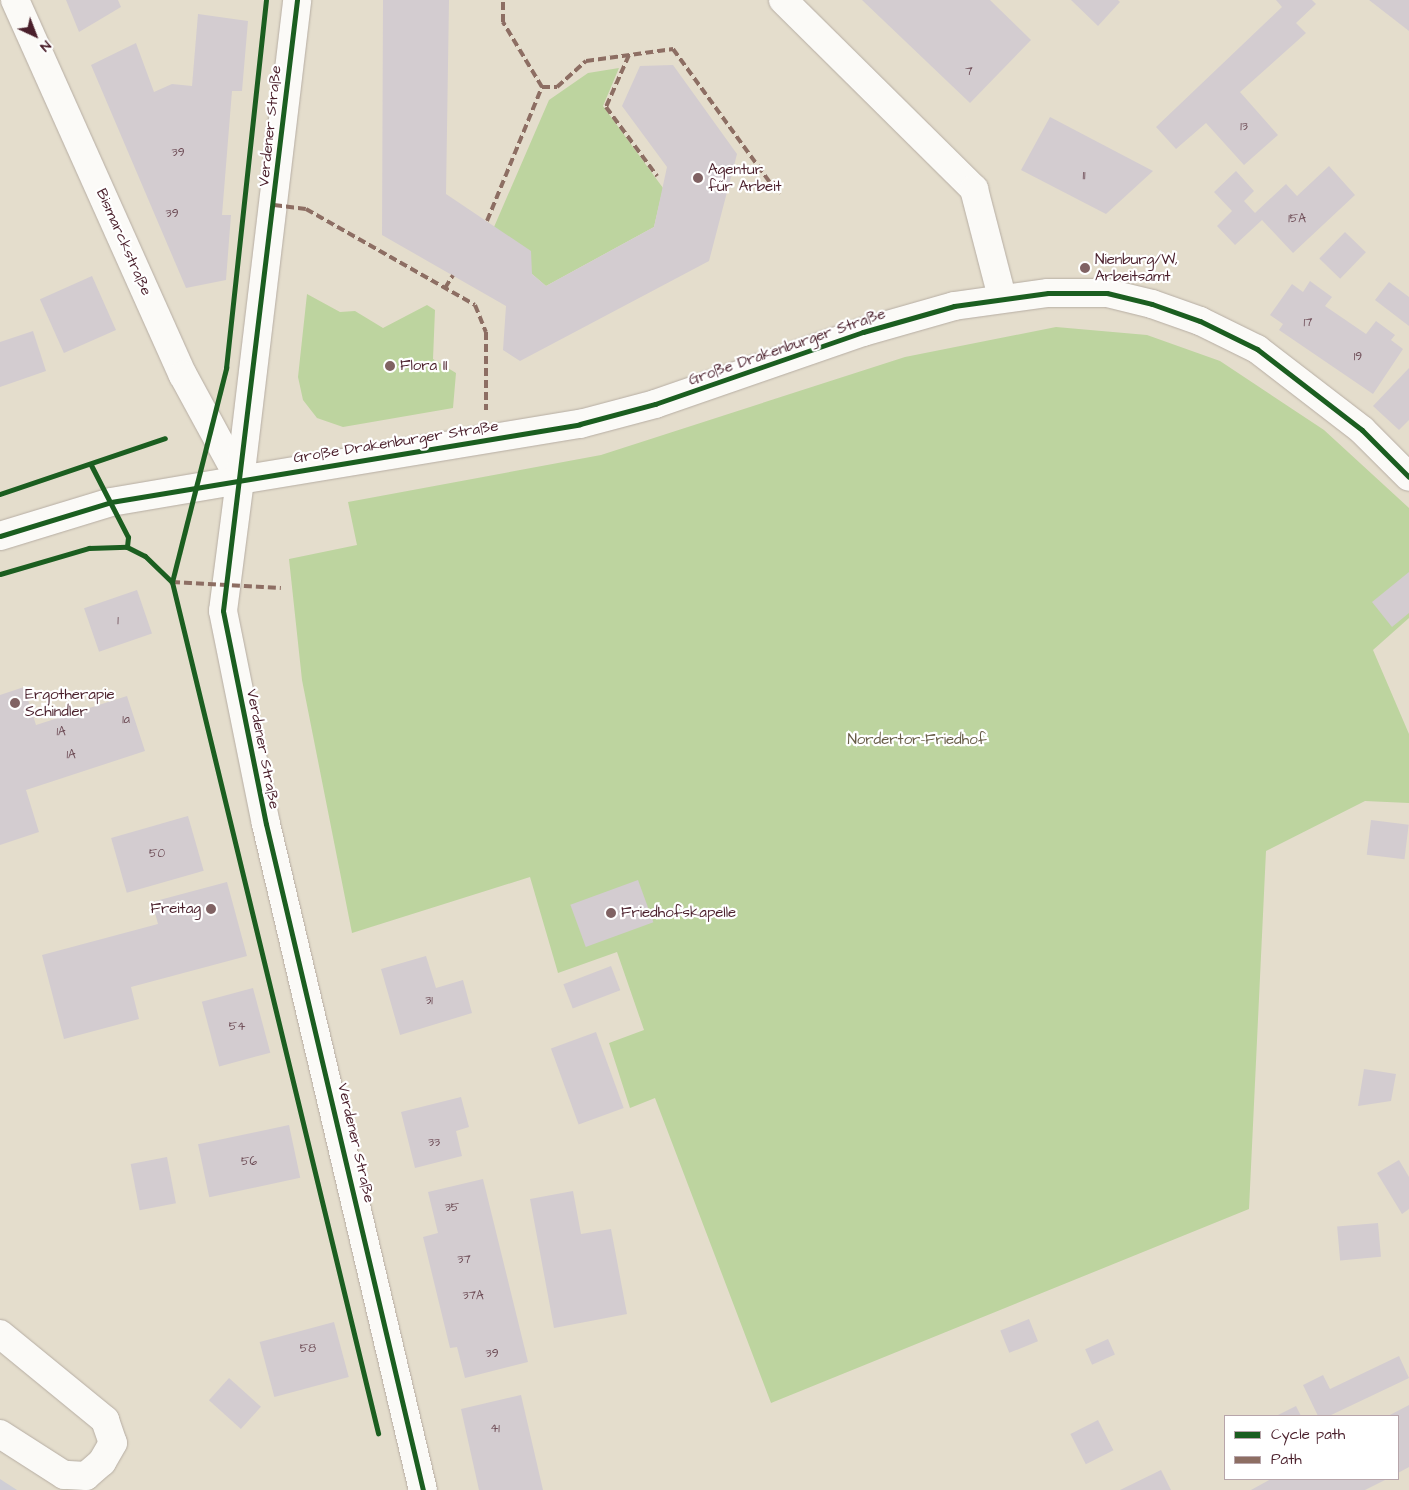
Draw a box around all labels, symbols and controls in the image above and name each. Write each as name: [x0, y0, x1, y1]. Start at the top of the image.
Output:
north arrow: [10, 10, 60, 60]
text: N: [35, 36, 55, 56]
street label: Verdener Straße: [255, 64, 285, 188]
house number: 7: [965, 65, 973, 79]
house number: 13: [1240, 120, 1248, 134]
house number: 39: [172, 146, 184, 160]
place label: Agentur für Arbeit: [708, 160, 782, 195]
house number: 11: [1082, 169, 1086, 183]
marker: Agentur für Arbeit: [692, 172, 704, 184]
street label: Bismarckstraße: [92, 186, 156, 298]
house number: 39: [166, 207, 178, 221]
house number: 15A: [1288, 212, 1306, 226]
place label: Nienburg/W, Arbeitsamt: [1095, 250, 1178, 285]
marker: Nienburg/W, Arbeitsamt: [1079, 262, 1091, 274]
street label: Große Drakenburger Straße: [686, 305, 888, 389]
house number: 17: [1304, 316, 1312, 330]
house number: 19: [1354, 350, 1362, 364]
place label: Flora II: [400, 357, 448, 375]
marker: Flora II: [384, 360, 396, 372]
street label: Große Drakenburger Straße: [292, 417, 500, 467]
house number: 1: [117, 614, 119, 628]
place label: Ergotherapie Schindler: [25, 685, 115, 720]
street label: Verdener Straße: [243, 687, 283, 811]
marker: Ergotherapie Schindler: [9, 697, 21, 709]
house number: 1a: [122, 713, 130, 727]
house number: 1A: [56, 725, 66, 739]
park label: Nordertor-Friedhof: [847, 731, 987, 749]
house number: 1A: [66, 748, 76, 762]
house number: 50: [149, 847, 165, 861]
place label: Freitag: [151, 900, 201, 918]
marker: Freitag: [205, 903, 217, 915]
place label: Friedhofskapelle: [621, 904, 736, 922]
marker: Friedhofskapelle: [605, 907, 617, 919]
house number: 31: [425, 994, 433, 1008]
house number: 54: [229, 1020, 245, 1034]
street label: Verdener Straße: [334, 1082, 378, 1204]
house number: 33: [428, 1136, 440, 1150]
house number: 56: [241, 1155, 257, 1169]
house number: 35: [445, 1201, 459, 1215]
house number: 37: [457, 1253, 471, 1267]
house number: 37A: [462, 1289, 484, 1303]
house number: 58: [300, 1342, 316, 1356]
house number: 39: [486, 1347, 498, 1361]
legend: [1224, 1415, 1399, 1480]
house number: 41: [490, 1422, 500, 1436]
text: Cycle path: [1271, 1424, 1345, 1445]
text: Path: [1271, 1449, 1302, 1470]

